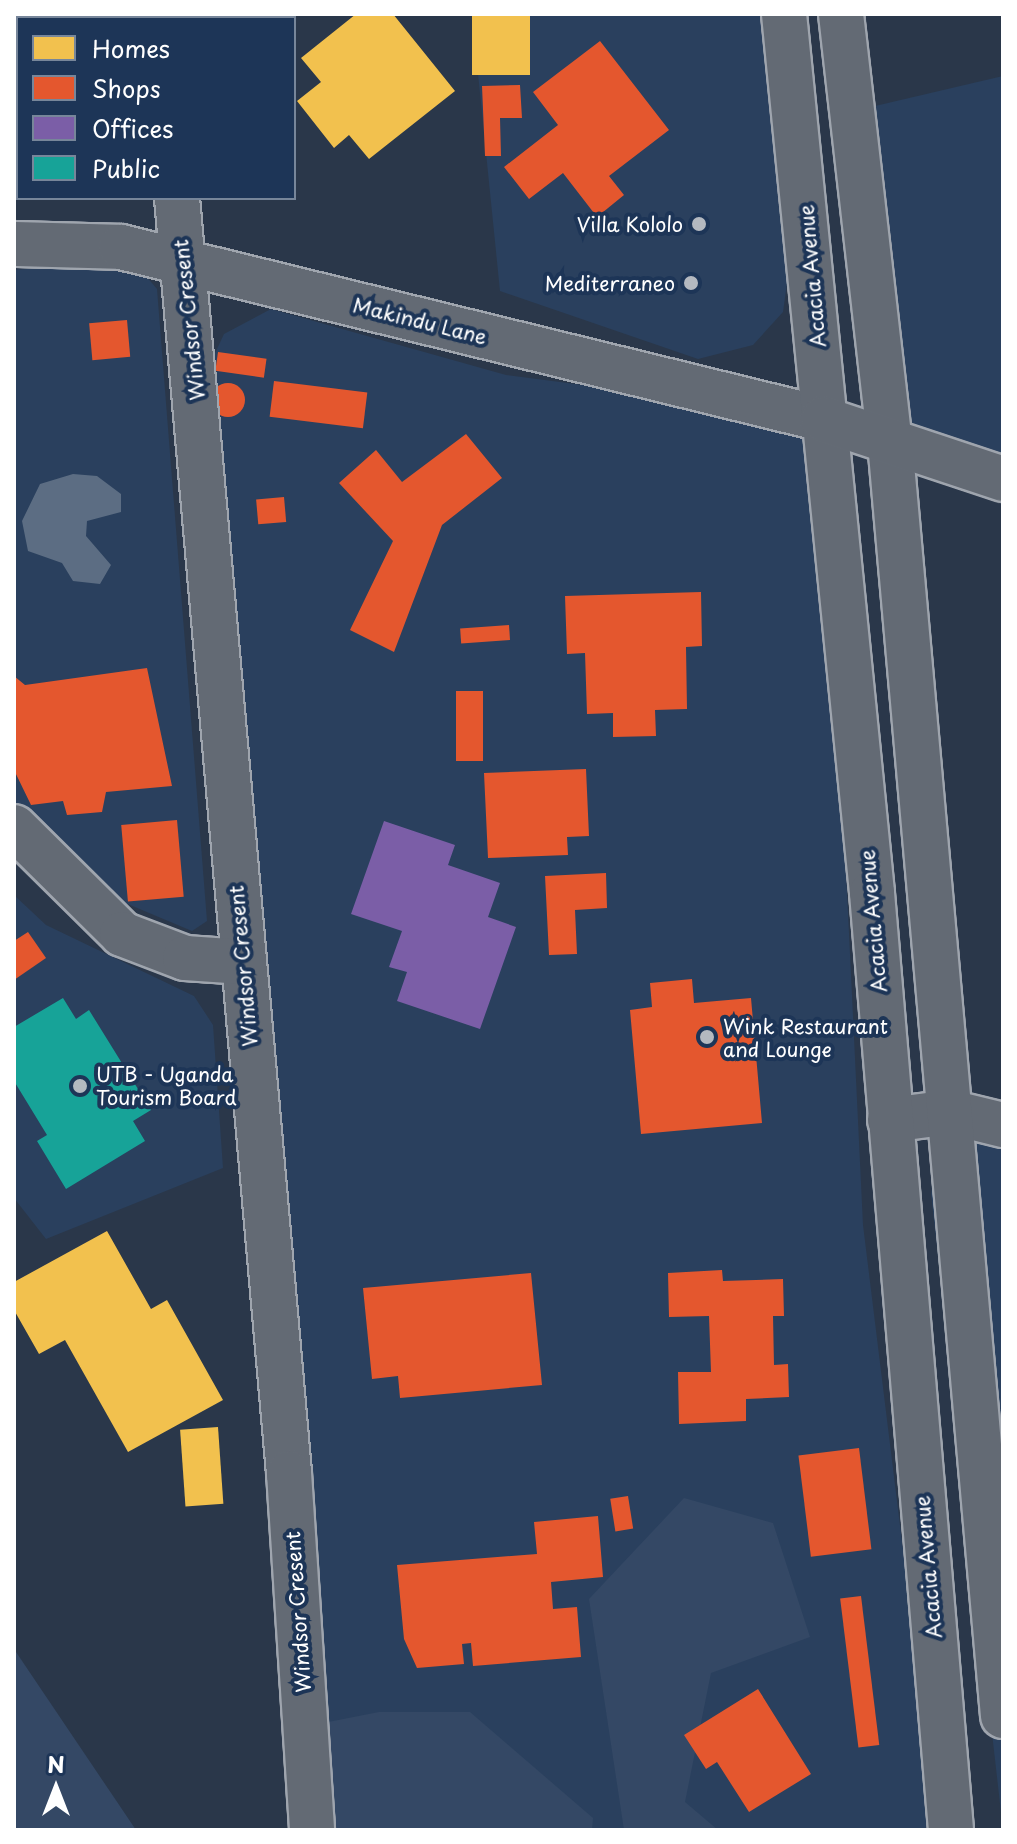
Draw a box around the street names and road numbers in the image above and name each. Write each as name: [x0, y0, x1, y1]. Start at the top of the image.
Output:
street label: Acacia Avenue: [794, 204, 830, 348]
street label: Windsor Cresent: [169, 238, 209, 402]
street label: Makindu Lane: [350, 293, 490, 349]
street label: Acacia Avenue: [855, 849, 891, 993]
street label: Windsor Cresent: [224, 884, 262, 1048]
street label: Acacia Avenue: [910, 1495, 946, 1639]
street label: Windsor Cresent: [280, 1530, 316, 1694]

